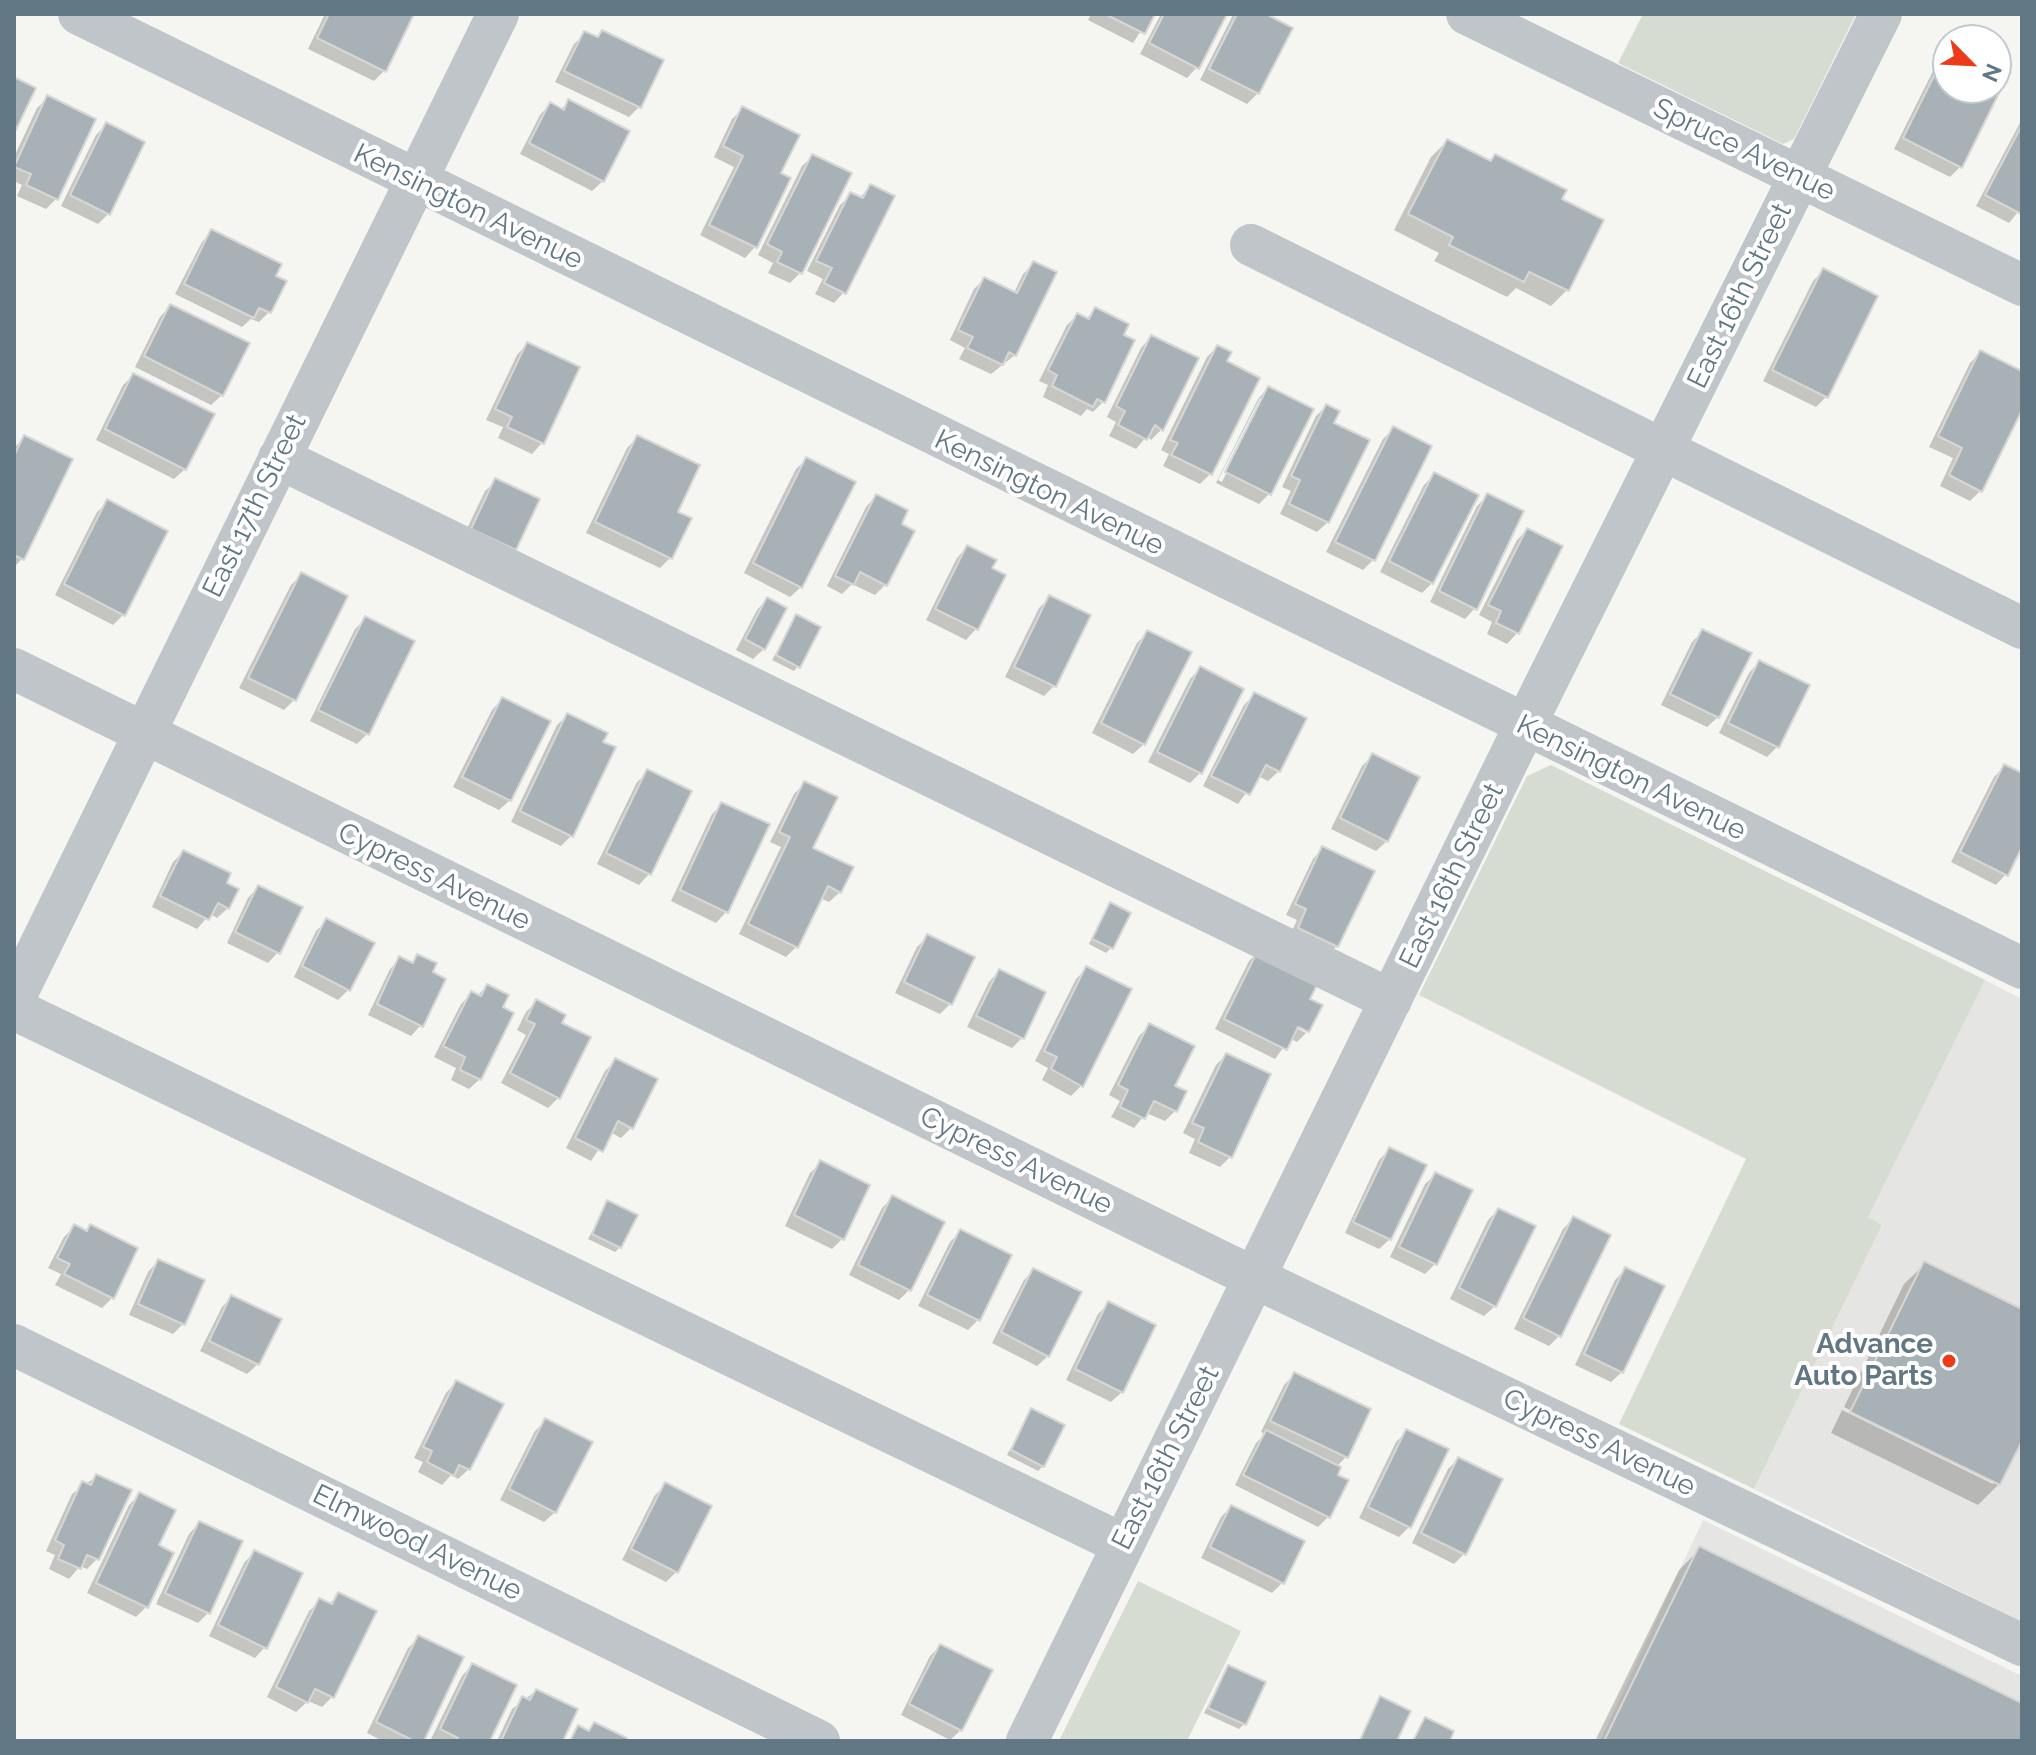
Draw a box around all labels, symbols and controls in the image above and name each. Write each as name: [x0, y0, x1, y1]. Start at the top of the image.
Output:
north arrow: [1932, 24, 2012, 104]
text: N: [1977, 60, 2007, 86]
street label: Spruce Avenue: [1648, 92, 1840, 208]
street label: Kensington Avenue: [348, 137, 588, 277]
street label: East 16th Street: [1681, 198, 1799, 394]
street label: East 17th Street: [196, 409, 314, 603]
street label: Kensington Avenue: [929, 423, 1169, 563]
street label: Kensington Avenue: [1511, 708, 1751, 848]
street label: East 16th Street: [1393, 778, 1511, 974]
street label: Cypress Avenue: [332, 816, 536, 938]
street label: Cypress Avenue: [914, 1100, 1118, 1222]
place label: Advance Auto Parts: [1794, 1328, 1933, 1394]
marker: Advance Auto Parts: [1940, 1352, 1958, 1370]
street label: East 16th Street: [1105, 1361, 1227, 1555]
street label: Cypress Avenue: [1497, 1382, 1701, 1504]
street label: Elmwood Avenue: [307, 1478, 527, 1608]

